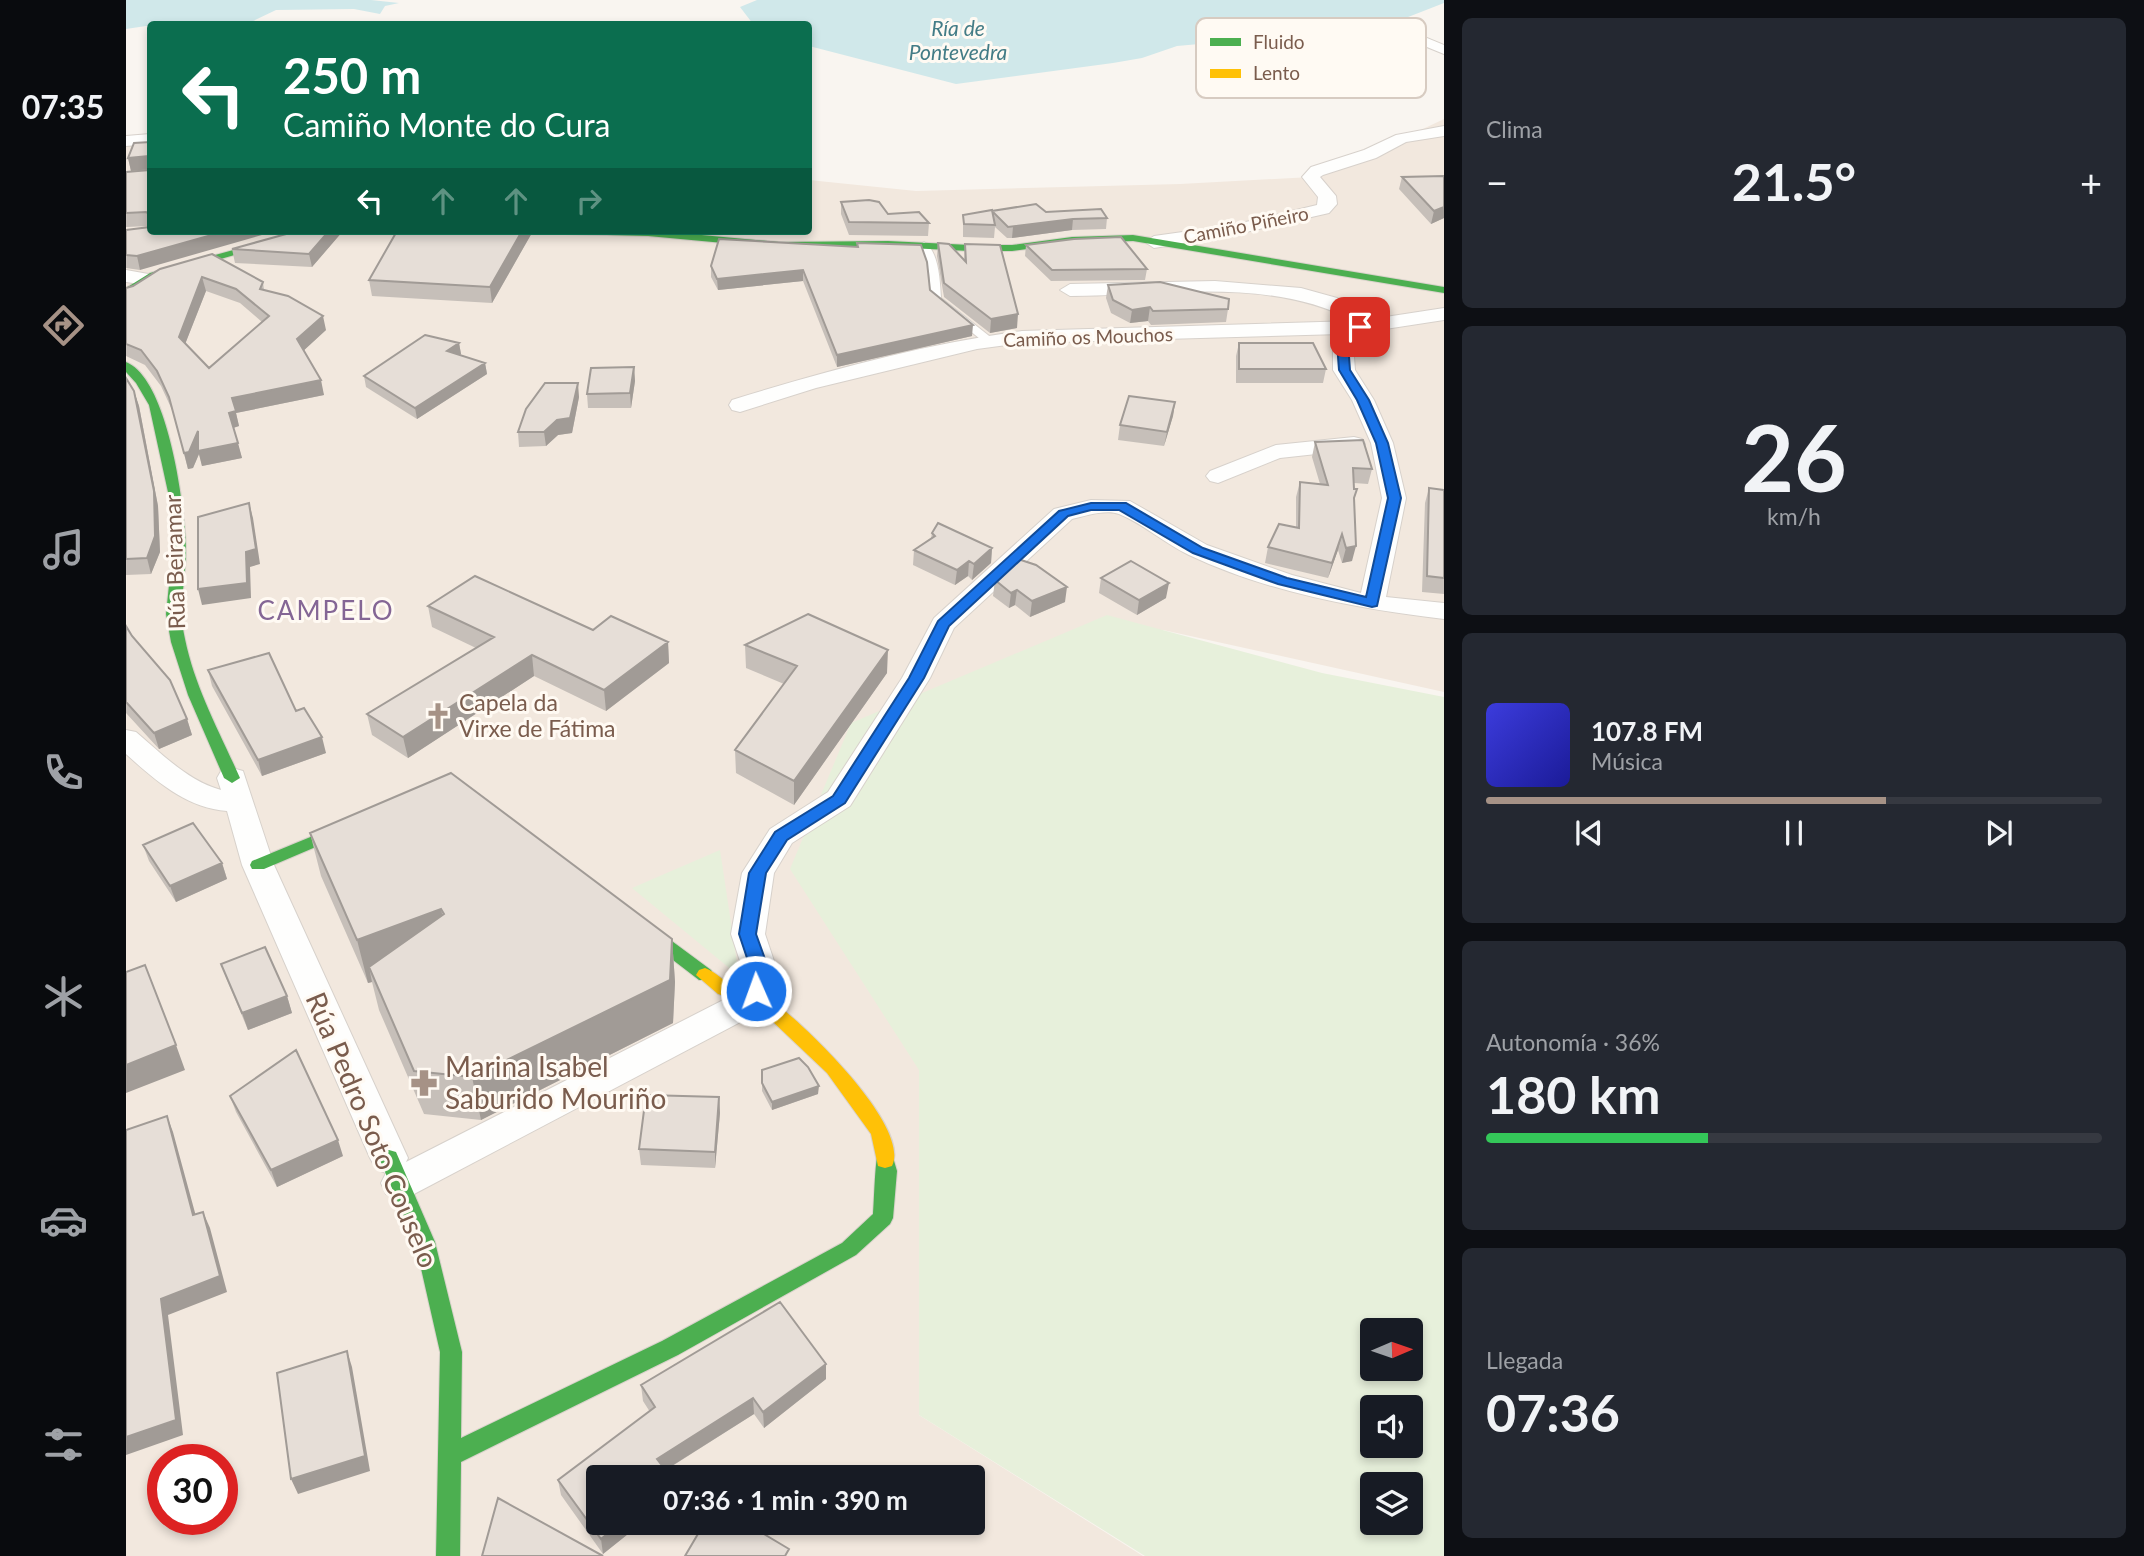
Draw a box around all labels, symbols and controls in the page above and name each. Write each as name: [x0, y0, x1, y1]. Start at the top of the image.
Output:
water label: Ría de Pontevedra: [909, 15, 1007, 64]
legend: [1196, 18, 1426, 98]
text: Fluido: [1253, 30, 1305, 53]
text: 250 m: [283, 46, 421, 104]
icon: left: [168, 49, 259, 140]
text: Lento: [1253, 61, 1300, 84]
text: 07:35: [22, 87, 104, 126]
text: Camiño Monte do Cura: [283, 105, 610, 144]
text: Clima: [1486, 115, 1543, 143]
text: 21.5°: [1732, 150, 1856, 212]
text: −: [1486, 159, 1508, 205]
text: +: [2080, 159, 2102, 205]
icon: left: [351, 182, 389, 220]
icon: ahead: [424, 182, 462, 220]
icon: ahead: [497, 182, 535, 220]
icon: right: [570, 182, 608, 220]
street label: Camiño Piñeiro: [1181, 201, 1310, 248]
pin: [1330, 297, 1390, 357]
icon: directions: [39, 301, 88, 350]
icon: arrive: [1341, 308, 1379, 346]
street label: Camiño os Mouchos: [1003, 322, 1173, 351]
text: 26: [1741, 402, 1847, 511]
street label: Rúa Beiramar: [158, 494, 190, 630]
text: km/h: [1767, 502, 1821, 530]
icon: music: [39, 525, 88, 574]
district label: CAMPELO: [257, 594, 395, 626]
place label: Capela da Virxe de Fátima: [459, 688, 616, 742]
church icon: Capela da Virxe de Fátima: [423, 701, 453, 731]
text: 107.8 FM: [1591, 715, 1703, 747]
text: Música: [1591, 747, 1663, 775]
icon: phone: [39, 748, 88, 797]
icon: previous: [1570, 814, 1608, 852]
icon: pause: [1775, 814, 1813, 852]
icon: next: [1980, 814, 2018, 852]
position arrow: [719, 954, 793, 1028]
icon: climate: [39, 972, 88, 1021]
street label: Rúa Pedro Soto Couselo: [299, 987, 446, 1272]
text: Autonomía · 36%: [1486, 1028, 1660, 1056]
place label: Marina Isabel Saburido Mouriño: [445, 1049, 666, 1115]
text: 180 km: [1486, 1063, 1660, 1125]
pharmacy icon: Marina Isabel Saburido Mouriño: [409, 1068, 439, 1098]
icon: car: [39, 1196, 88, 1245]
north arrow: [1360, 1318, 1423, 1381]
map controls: [1360, 1318, 1423, 1535]
text: Llegada: [1486, 1346, 1563, 1374]
text: 07:36: [1486, 1381, 1620, 1443]
button: sound: [1360, 1395, 1423, 1458]
icon: filters: [39, 1420, 88, 1469]
speed limit sign: 30: [147, 1444, 238, 1535]
button: layers: [1360, 1472, 1423, 1535]
text: 07:36 · 1 min · 390 m: [663, 1484, 908, 1516]

